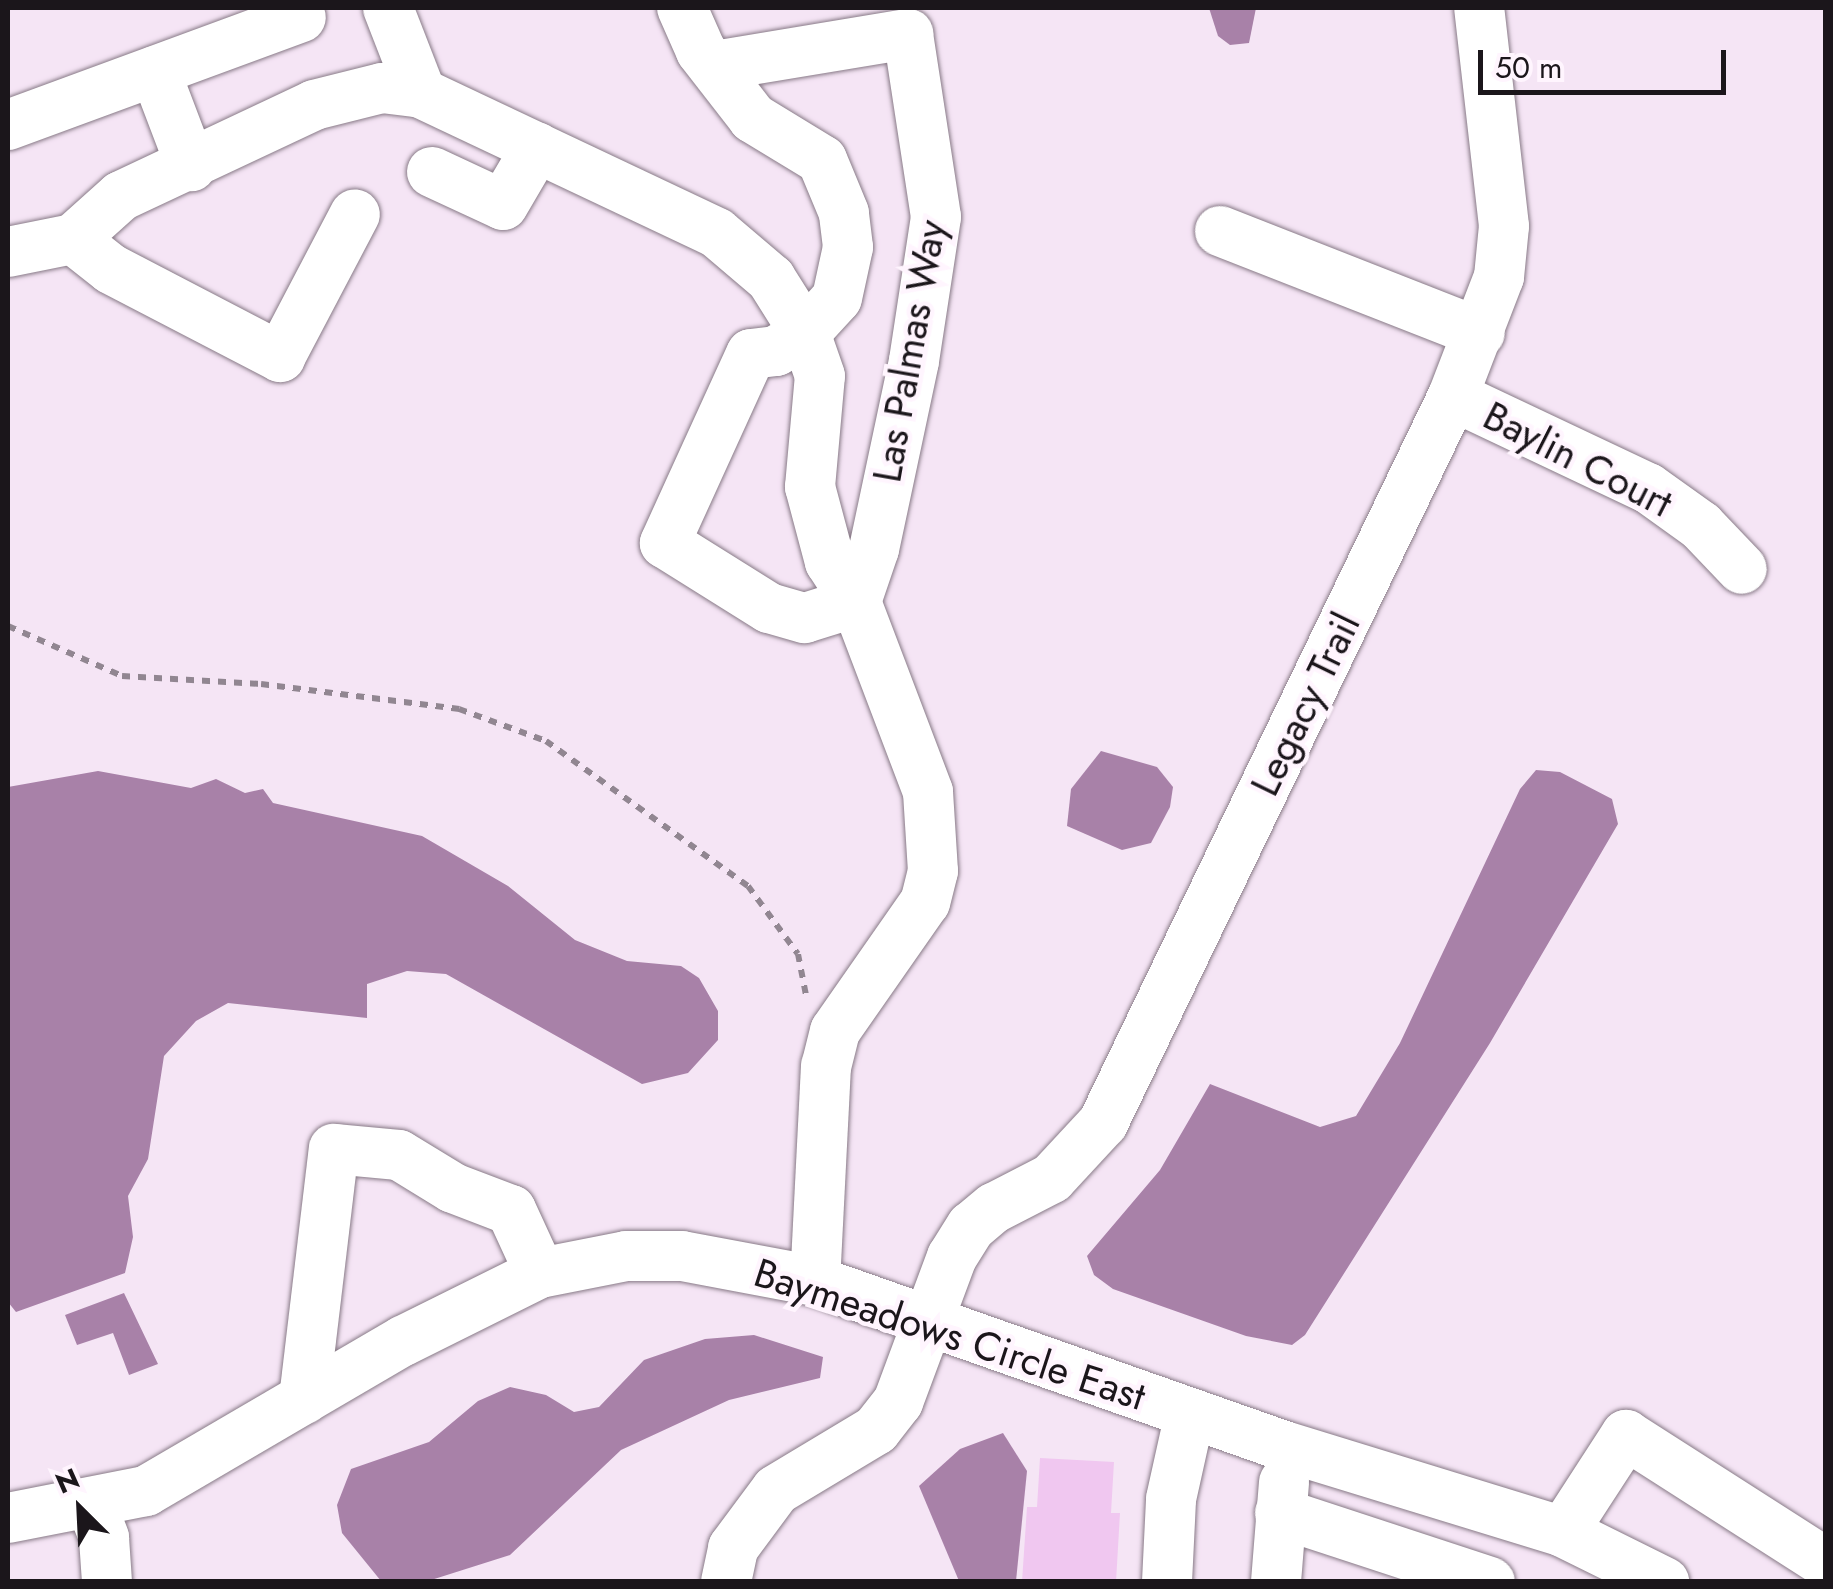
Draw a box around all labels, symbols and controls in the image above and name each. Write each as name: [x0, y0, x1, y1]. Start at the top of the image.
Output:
scale bar: [1483, 30, 1730, 92]
text: 50 m: [1495, 46, 1562, 89]
street label: Las Palmas Way: [862, 216, 956, 486]
street label: Baylin Court: [1476, 391, 1680, 527]
street label: Legacy Trail: [1240, 605, 1370, 803]
street label: Baymeadows Circle East: [748, 1248, 1152, 1420]
text: N: [49, 1458, 86, 1504]
north arrow: [30, 1459, 130, 1559]

